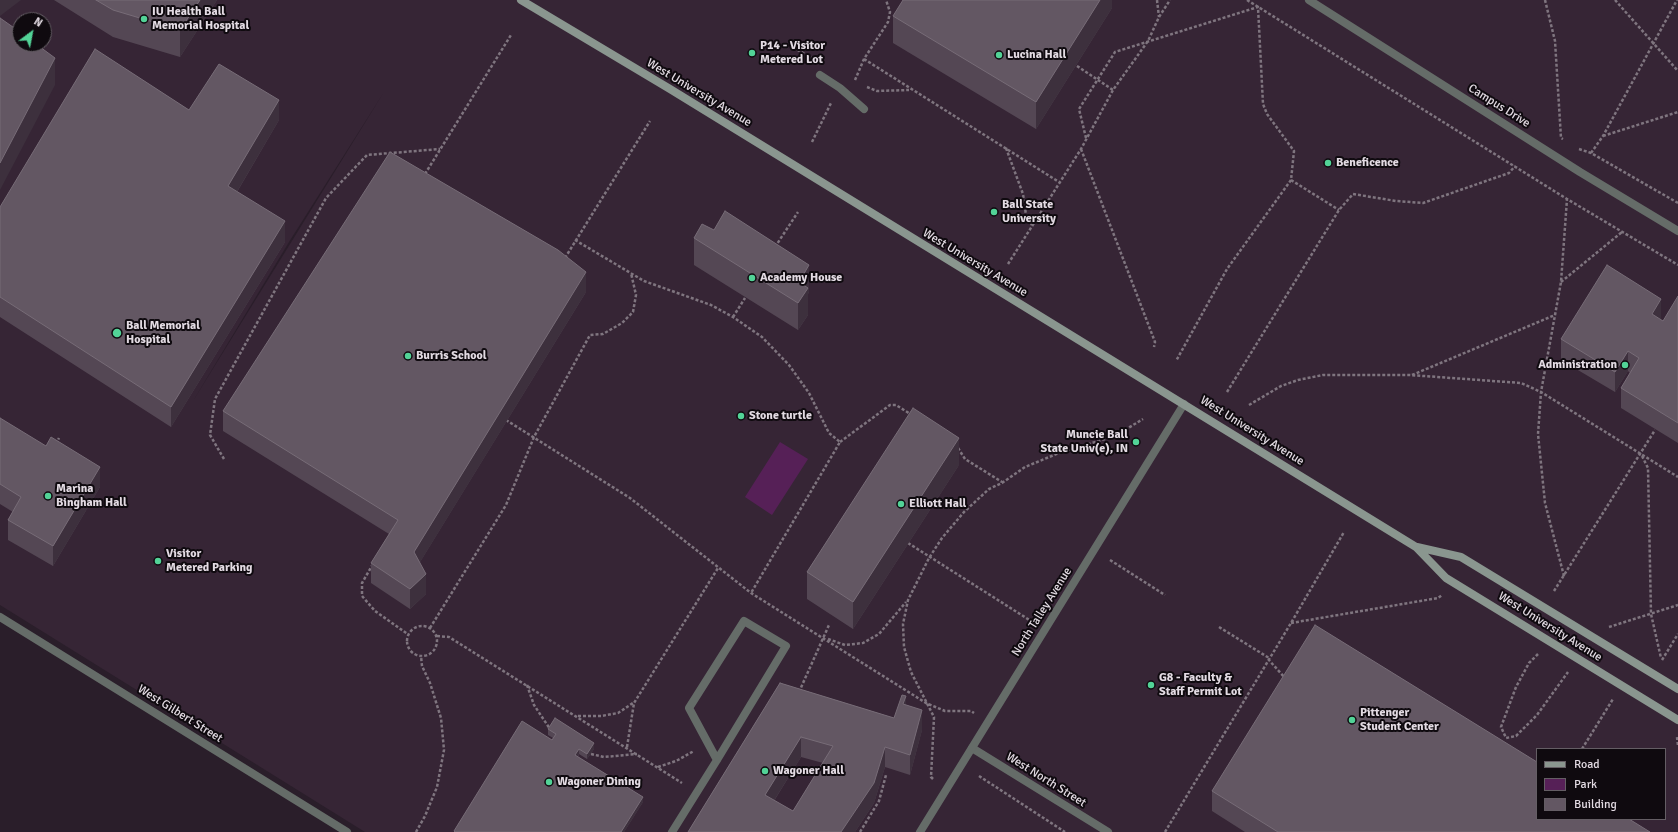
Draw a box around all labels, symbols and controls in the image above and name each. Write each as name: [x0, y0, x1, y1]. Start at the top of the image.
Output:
place label: IU Health Ball Memorial Hospital: [152, 5, 249, 33]
north arrow: [12, 12, 52, 52]
marker: IU Health Ball Memorial Hospital: [139, 14, 149, 24]
text: N: [31, 15, 45, 30]
place label: P14 - Visitor Metered Lot: [760, 39, 825, 67]
marker: P14 - Visitor Metered Lot: [747, 48, 757, 58]
place label: Lucina Hall: [1007, 48, 1066, 62]
marker: Lucina Hall: [994, 50, 1004, 60]
street label: West University Avenue: [644, 56, 754, 130]
street label: Campus Drive: [1465, 81, 1533, 131]
place label: Beneficence: [1336, 156, 1399, 170]
marker: Beneficence: [1323, 158, 1333, 168]
place label: Ball State University: [1002, 198, 1056, 226]
marker: Ball State University: [989, 207, 999, 217]
street label: West University Avenue: [920, 226, 1030, 300]
place label: Academy House: [760, 271, 842, 285]
marker: Academy House: [747, 273, 757, 283]
place label: Ball Memorial Hospital: [126, 319, 200, 347]
marker: Ball Memorial Hospital: [111, 327, 123, 339]
place label: Burris School: [416, 349, 486, 363]
marker: Burris School: [403, 351, 413, 361]
place label: Administration: [1538, 358, 1617, 372]
marker: Administration: [1620, 360, 1630, 370]
street label: West University Avenue: [1197, 393, 1307, 469]
place label: Stone turtle: [749, 409, 812, 423]
marker: Stone turtle: [736, 411, 746, 421]
place label: Muncie Ball State Univ(e), IN: [1041, 428, 1128, 456]
marker: Muncie Ball State Univ(e), IN: [1131, 437, 1141, 447]
place label: Marina Bingham Hall: [56, 482, 127, 510]
marker: Marina Bingham Hall: [43, 491, 53, 501]
place label: Elliott Hall: [909, 497, 966, 511]
marker: Elliott Hall: [896, 499, 906, 509]
place label: Visitor Metered Parking: [166, 547, 253, 575]
marker: Visitor Metered Parking: [153, 556, 163, 566]
street label: North Talley Avenue: [1009, 565, 1075, 659]
street label: West University Avenue: [1495, 589, 1605, 665]
place label: G8 - Faculty & Staff Permit Lot: [1159, 671, 1242, 699]
marker: G8 - Faculty & Staff Permit Lot: [1146, 680, 1156, 690]
street label: West Gilbert Street: [135, 682, 225, 746]
place label: Pittenger Student Center: [1360, 706, 1439, 734]
marker: Pittenger Student Center: [1347, 715, 1357, 725]
legend: [1536, 748, 1666, 820]
street label: West North Street: [1003, 750, 1089, 810]
text: Road: [1574, 757, 1600, 772]
place label: Wagoner Hall: [773, 764, 844, 778]
marker: Wagoner Hall: [760, 766, 770, 776]
place label: Wagoner Dining: [557, 775, 641, 789]
marker: Wagoner Dining: [544, 777, 554, 787]
text: Park: [1574, 777, 1597, 792]
text: Building: [1574, 797, 1617, 812]

